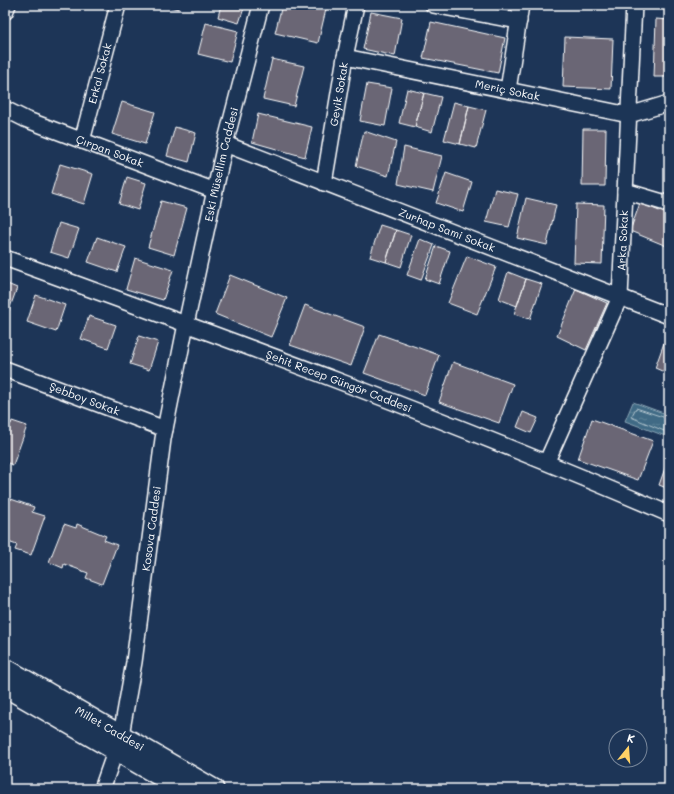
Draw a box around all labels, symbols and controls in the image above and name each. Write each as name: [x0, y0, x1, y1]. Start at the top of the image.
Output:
street label: Erkal Sokak: [84, 41, 115, 105]
street label: Geyik Sokak: [326, 61, 351, 127]
street label: Meriç Sokak: [474, 76, 542, 104]
street label: Eski Müsellim Caddesi: [200, 105, 241, 223]
street label: Çırpan Sokak: [74, 131, 146, 170]
street label: Zurhap Sami Sokak: [397, 204, 498, 255]
street label: Arka Sokak: [613, 210, 631, 271]
street label: Şehit Recep Güngör Caddesi: [264, 346, 414, 415]
street label: Şebboy Sokak: [47, 378, 122, 418]
street label: Kosova Caddesi: [138, 485, 164, 572]
street label: Millet Caddesi: [73, 702, 147, 754]
north arrow: [608, 728, 648, 768]
text: K: [625, 730, 637, 746]

